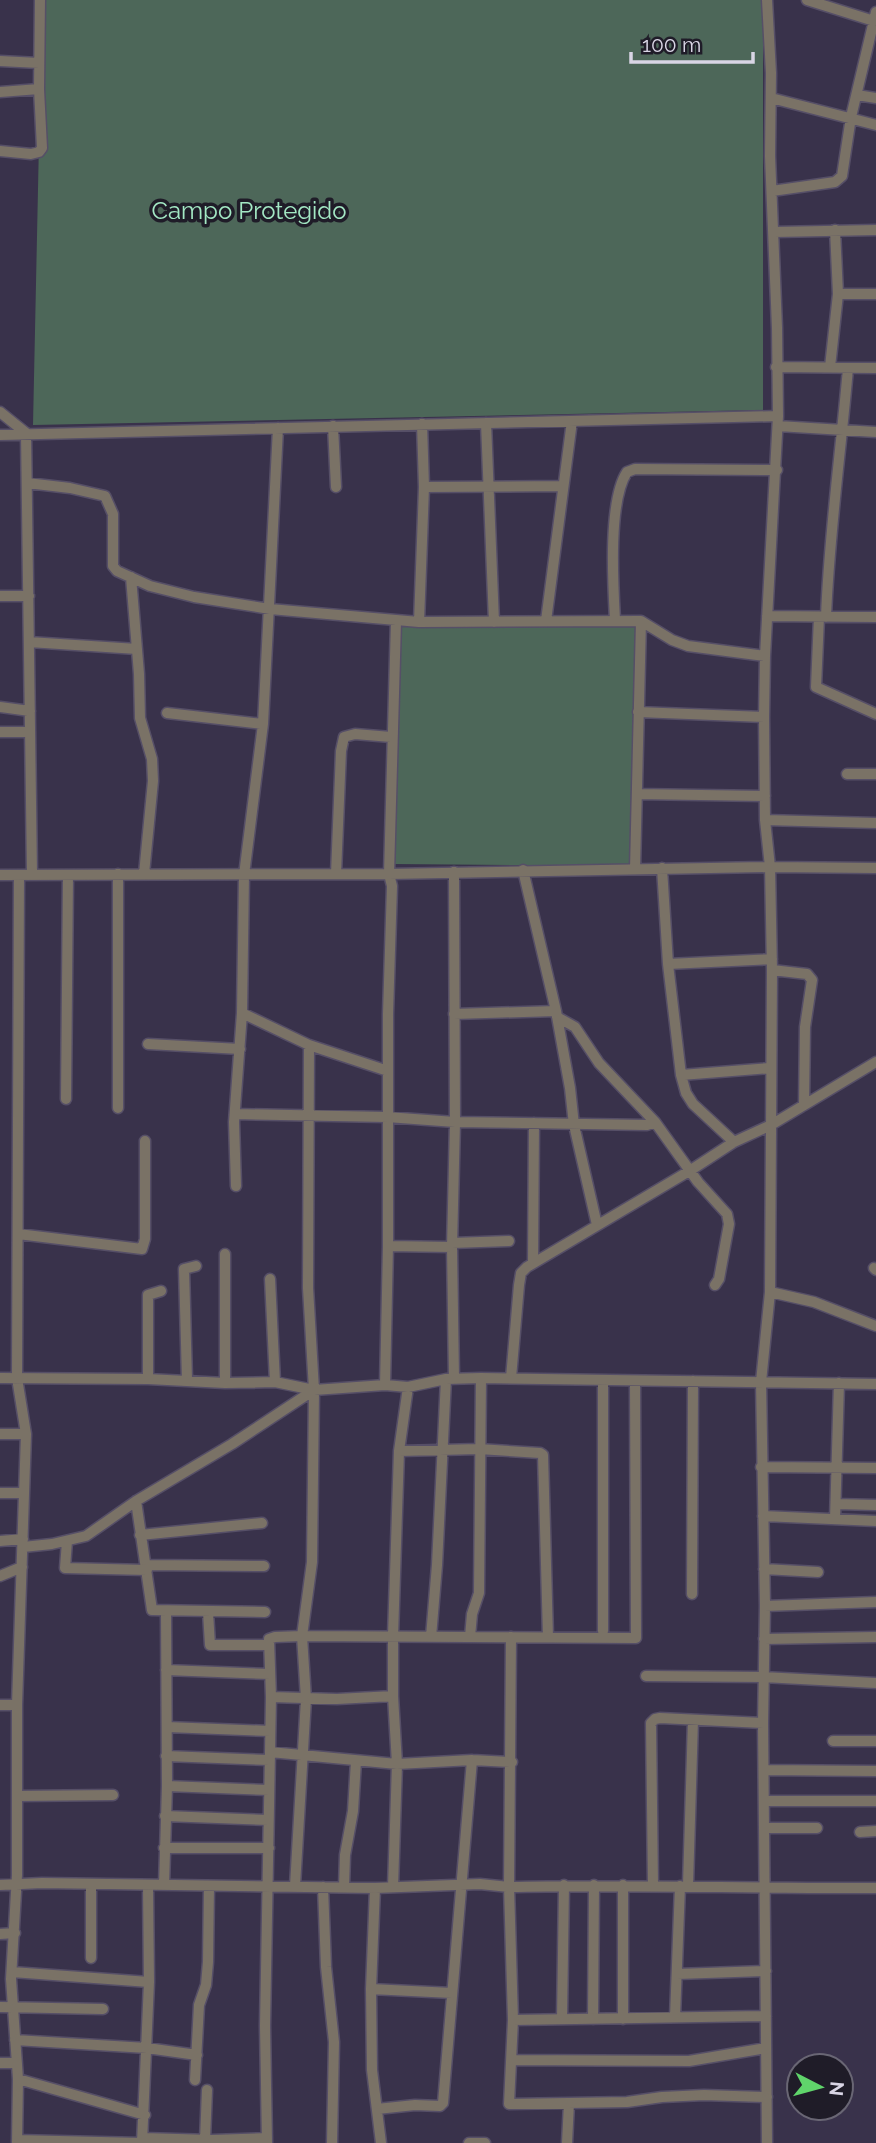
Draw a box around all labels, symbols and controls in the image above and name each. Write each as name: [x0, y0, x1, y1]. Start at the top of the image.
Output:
scale bar: [631, 21, 754, 65]
text: 100 m: [642, 32, 701, 57]
park label: Campo Protegido: [151, 196, 347, 225]
north arrow: [785, 2052, 855, 2122]
text: N: [825, 2080, 849, 2097]

